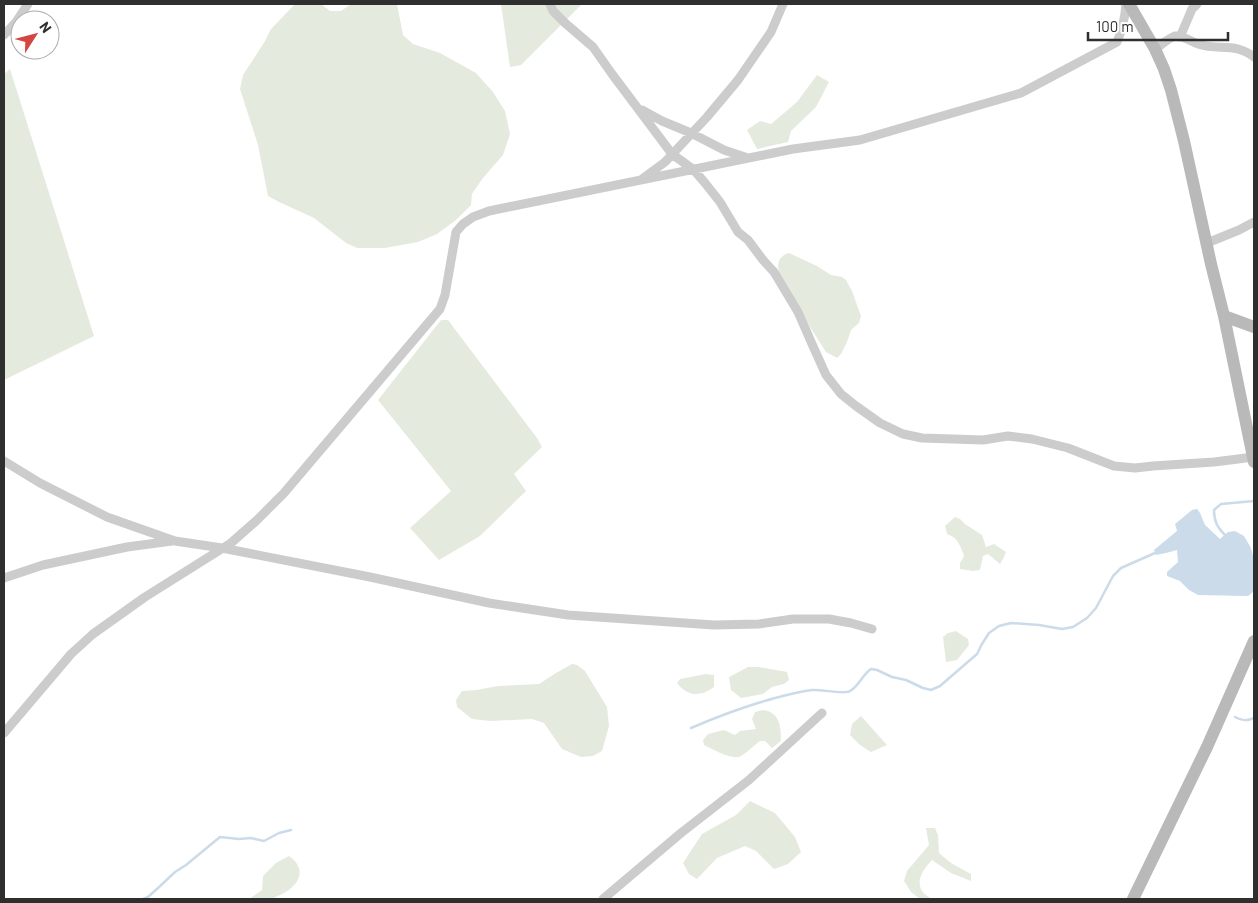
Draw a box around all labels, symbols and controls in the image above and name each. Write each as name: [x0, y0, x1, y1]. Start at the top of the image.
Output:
north arrow: [10, 10, 60, 60]
scale bar: [1088, 10, 1228, 42]
text: 100 m: [1096, 17, 1134, 35]
text: N: [36, 18, 56, 36]

